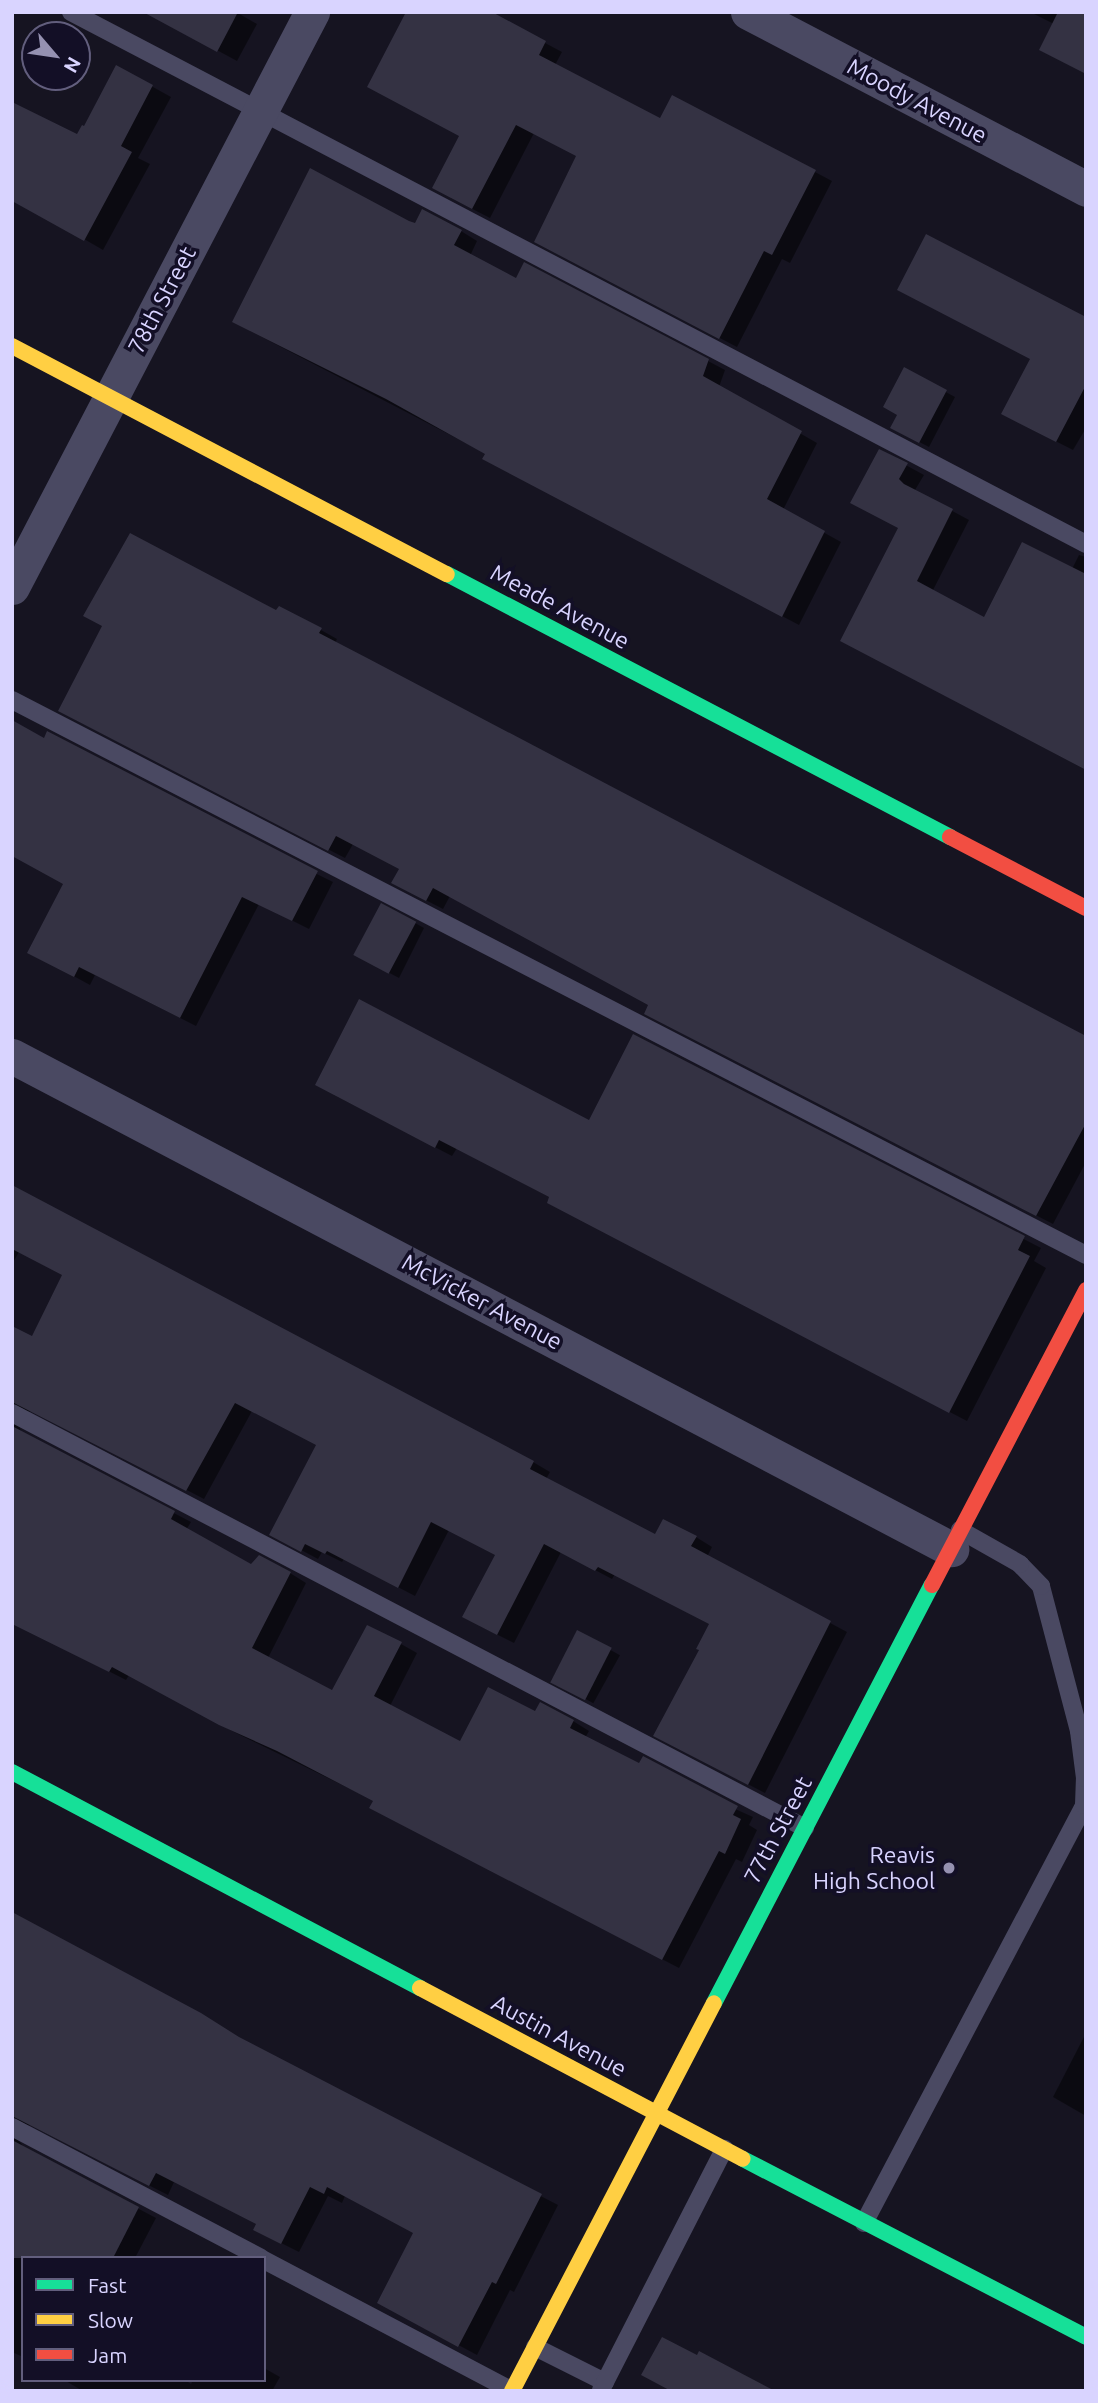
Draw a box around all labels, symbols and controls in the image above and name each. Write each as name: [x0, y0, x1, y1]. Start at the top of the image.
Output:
north arrow: [21, 21, 91, 91]
street label: Moody Avenue: [842, 53, 992, 149]
text: N: [60, 54, 86, 77]
street label: 78th Street: [122, 242, 202, 358]
street label: Meade Avenue: [486, 559, 634, 655]
street label: McVicker Avenue: [397, 1248, 567, 1356]
street label: 77th Street: [738, 1772, 818, 1888]
place label: Reavis High School: [813, 1841, 935, 1895]
marker: Reavis High School: [941, 1860, 957, 1876]
street label: Austin Avenue: [487, 1989, 631, 2083]
legend: [21, 2256, 266, 2382]
text: Fast: [88, 2273, 126, 2297]
text: Slow: [88, 2308, 133, 2332]
text: Jam: [88, 2343, 127, 2367]

